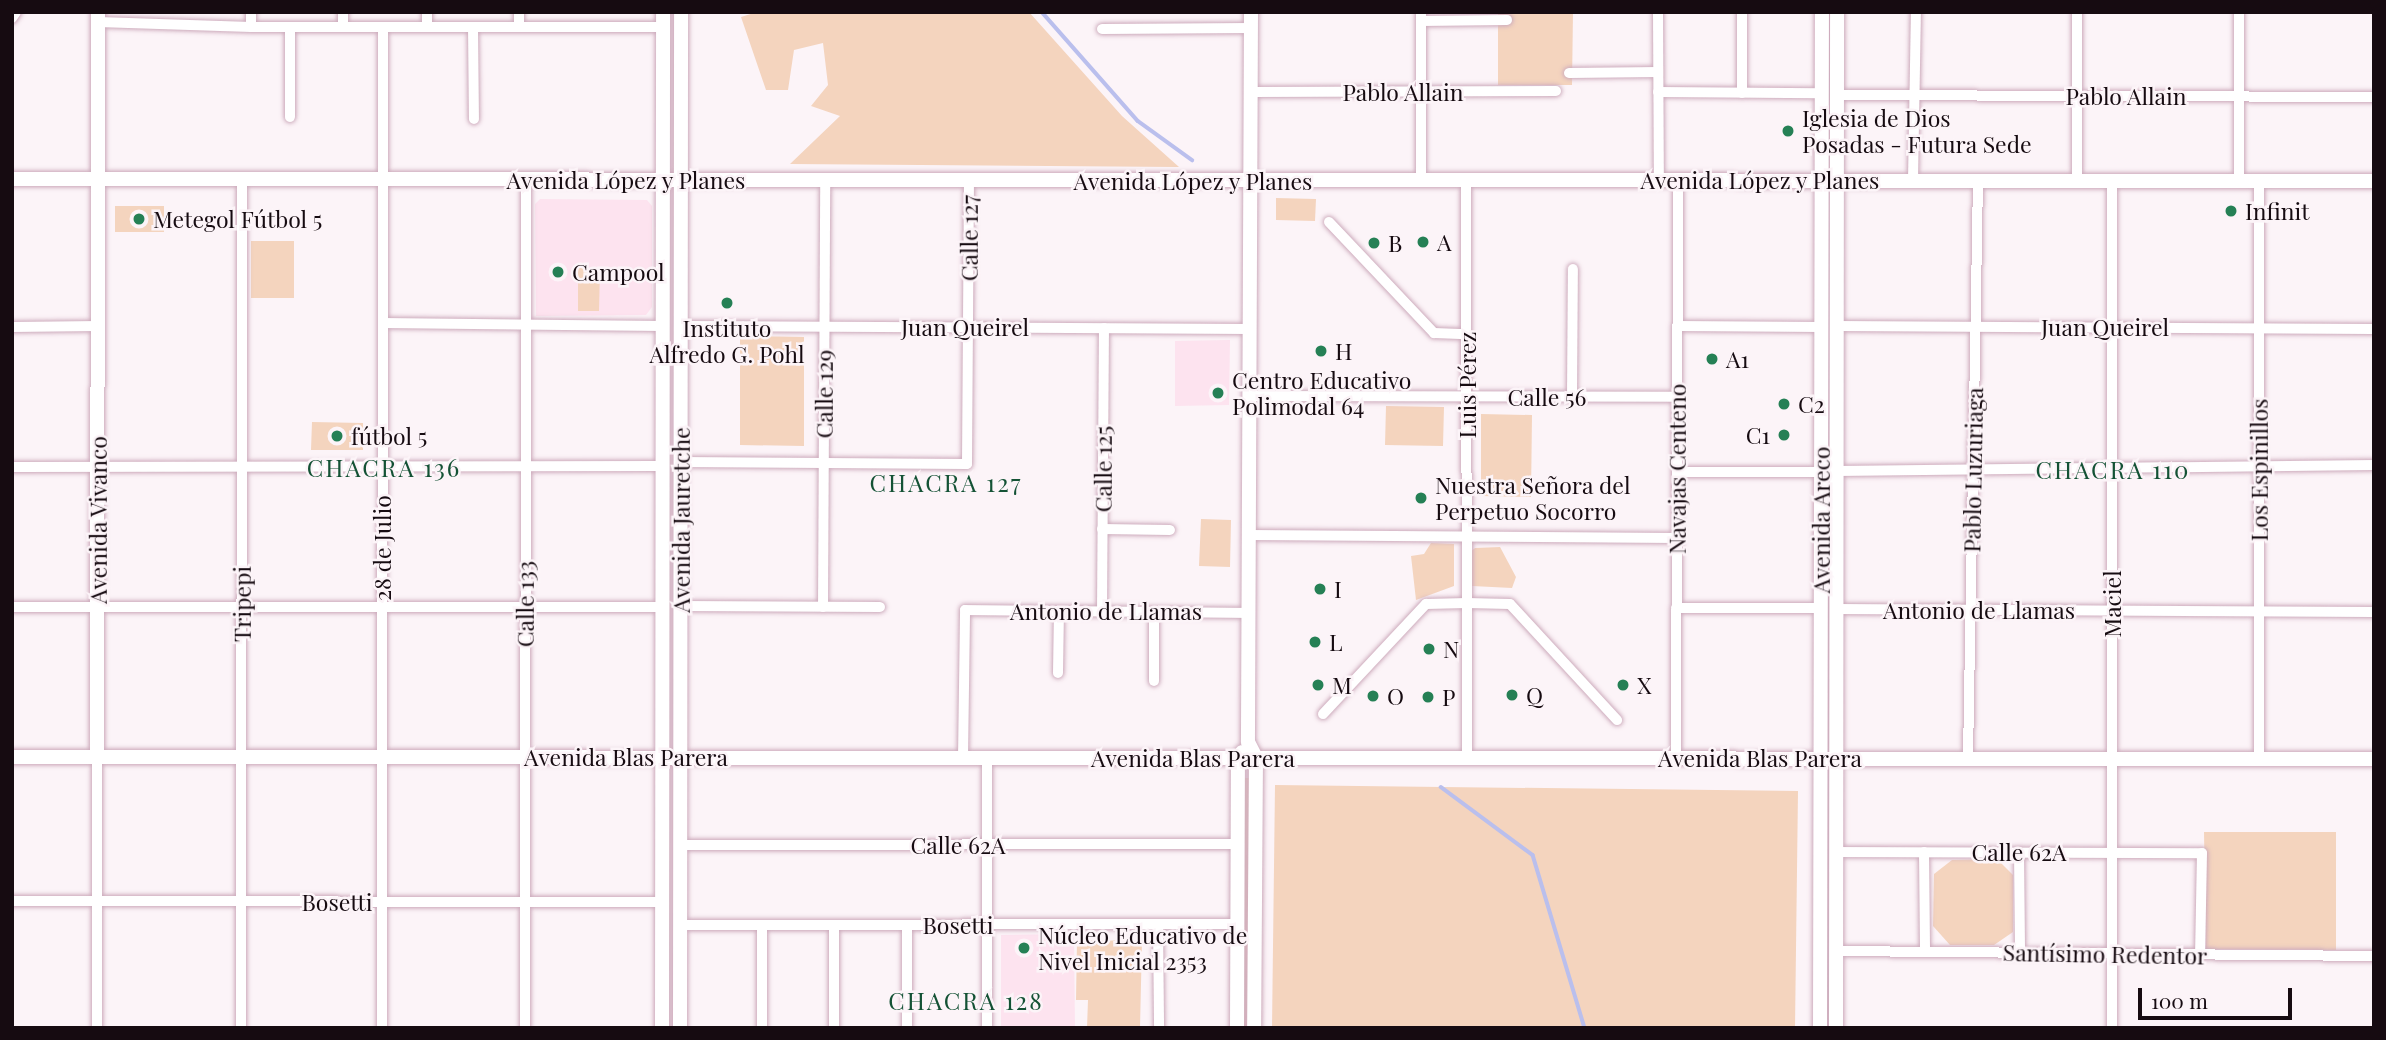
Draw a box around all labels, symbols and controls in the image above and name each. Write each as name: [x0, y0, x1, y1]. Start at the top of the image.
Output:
street label: Pablo Allain: [1342, 78, 1464, 106]
street label: Pablo Allain: [2065, 82, 2187, 110]
place label: Iglesia de Dios Posadas - Futura Sede: [1802, 104, 2032, 158]
marker: Iglesia de Dios Posadas - Futura Sede: [1780, 123, 1796, 139]
street label: Avenida López y Planes: [506, 166, 746, 194]
street label: Avenida López y Planes: [1640, 166, 1880, 194]
street label: Avenida López y Planes: [1073, 167, 1313, 195]
street label: Calle 127: [955, 195, 983, 281]
place label: Infinit: [2245, 197, 2309, 225]
marker: Infinit: [2223, 203, 2239, 219]
place label: Metegol Fútbol 5: [153, 205, 322, 233]
marker: Metegol Fútbol 5: [131, 211, 147, 227]
place label: A: [1437, 228, 1451, 256]
place label: B: [1388, 229, 1402, 257]
marker: A: [1415, 234, 1431, 250]
marker: B: [1366, 235, 1382, 251]
place label: Campool: [572, 258, 665, 286]
marker: Campool: [550, 264, 566, 280]
marker: Instituto Alfredo G. Pohl: [719, 295, 735, 311]
street label: Juan Queirel: [901, 313, 1029, 341]
street label: Juan Queirel: [2041, 313, 2169, 341]
place label: Instituto Alfredo G. Pohl: [649, 314, 805, 368]
street label: Luis Pérez: [1453, 332, 1481, 438]
place label: H: [1335, 337, 1352, 365]
marker: H: [1313, 343, 1329, 359]
place label: A1: [1726, 345, 1749, 373]
street label: Calle 129: [810, 350, 838, 438]
marker: A1: [1704, 351, 1720, 367]
place label: Centro Educativo Polimodal 64: [1232, 366, 1411, 420]
street label: Calle 56: [1507, 383, 1587, 411]
street label: Navajas Centeno: [1663, 384, 1691, 554]
marker: Centro Educativo Polimodal 64: [1210, 385, 1226, 401]
street label: Pablo Luzuriaga: [1958, 387, 1988, 553]
place label: C2: [1798, 390, 1825, 418]
marker: C2: [1776, 396, 1792, 412]
street label: Los Espinillos: [2245, 399, 2273, 541]
place label: C1: [1746, 421, 1770, 449]
place label: fútbol 5: [351, 422, 427, 450]
street label: Calle 125: [1089, 426, 1117, 512]
street label: Avenida Jauretche: [667, 427, 695, 613]
marker: C1: [1776, 427, 1792, 443]
marker: fútbol 5: [329, 428, 345, 444]
street label: Avenida Vivanco: [84, 436, 112, 604]
street label: Avenida Areco: [1807, 446, 1835, 594]
district label: CHACRA 136: [308, 454, 460, 482]
district label: CHACRA 110: [2037, 456, 2189, 484]
district label: CHACRA 127: [871, 469, 1021, 497]
place label: Nuestra Señora del Perpetuo Socorro: [1435, 471, 1631, 525]
marker: Nuestra Señora del Perpetuo Socorro: [1413, 490, 1429, 506]
street label: 28 de Julio: [368, 495, 396, 601]
street label: Calle 133: [511, 561, 539, 647]
street label: Tripepi: [228, 566, 256, 642]
street label: Maciel: [2098, 570, 2126, 638]
place label: I: [1334, 575, 1342, 603]
marker: I: [1312, 581, 1328, 597]
street label: Antonio de Llamas: [1883, 596, 2075, 624]
street label: Antonio de Llamas: [1010, 597, 1202, 625]
place label: L: [1329, 628, 1343, 656]
marker: L: [1307, 634, 1323, 650]
place label: N: [1443, 635, 1459, 663]
marker: N: [1421, 641, 1437, 657]
place label: M: [1332, 671, 1352, 699]
place label: X: [1637, 671, 1652, 699]
marker: M: [1310, 677, 1326, 693]
marker: X: [1615, 677, 1631, 693]
place label: Q: [1526, 681, 1543, 709]
place label: O: [1387, 682, 1404, 710]
place label: P: [1442, 683, 1455, 711]
marker: Q: [1504, 687, 1520, 703]
marker: O: [1365, 688, 1381, 704]
marker: P: [1420, 689, 1436, 705]
street label: Avenida Blas Parera: [524, 743, 728, 771]
street label: Avenida Blas Parera: [1091, 744, 1295, 772]
street label: Avenida Blas Parera: [1658, 744, 1862, 772]
street label: Calle 62A: [911, 831, 1005, 859]
street label: Calle 62A: [1972, 838, 2066, 866]
street label: Bosetti: [302, 888, 372, 916]
street label: Bosetti: [923, 911, 993, 939]
place label: Núcleo Educativo de Nivel Inicial 2353: [1038, 921, 1247, 975]
street label: Santísimo Redentor: [2003, 938, 2207, 970]
marker: Núcleo Educativo de Nivel Inicial 2353: [1016, 940, 1032, 956]
scale bar: [2141, 974, 2295, 1018]
text: 100 m: [2151, 986, 2208, 1014]
district label: CHACRA 128: [889, 987, 1043, 1015]

